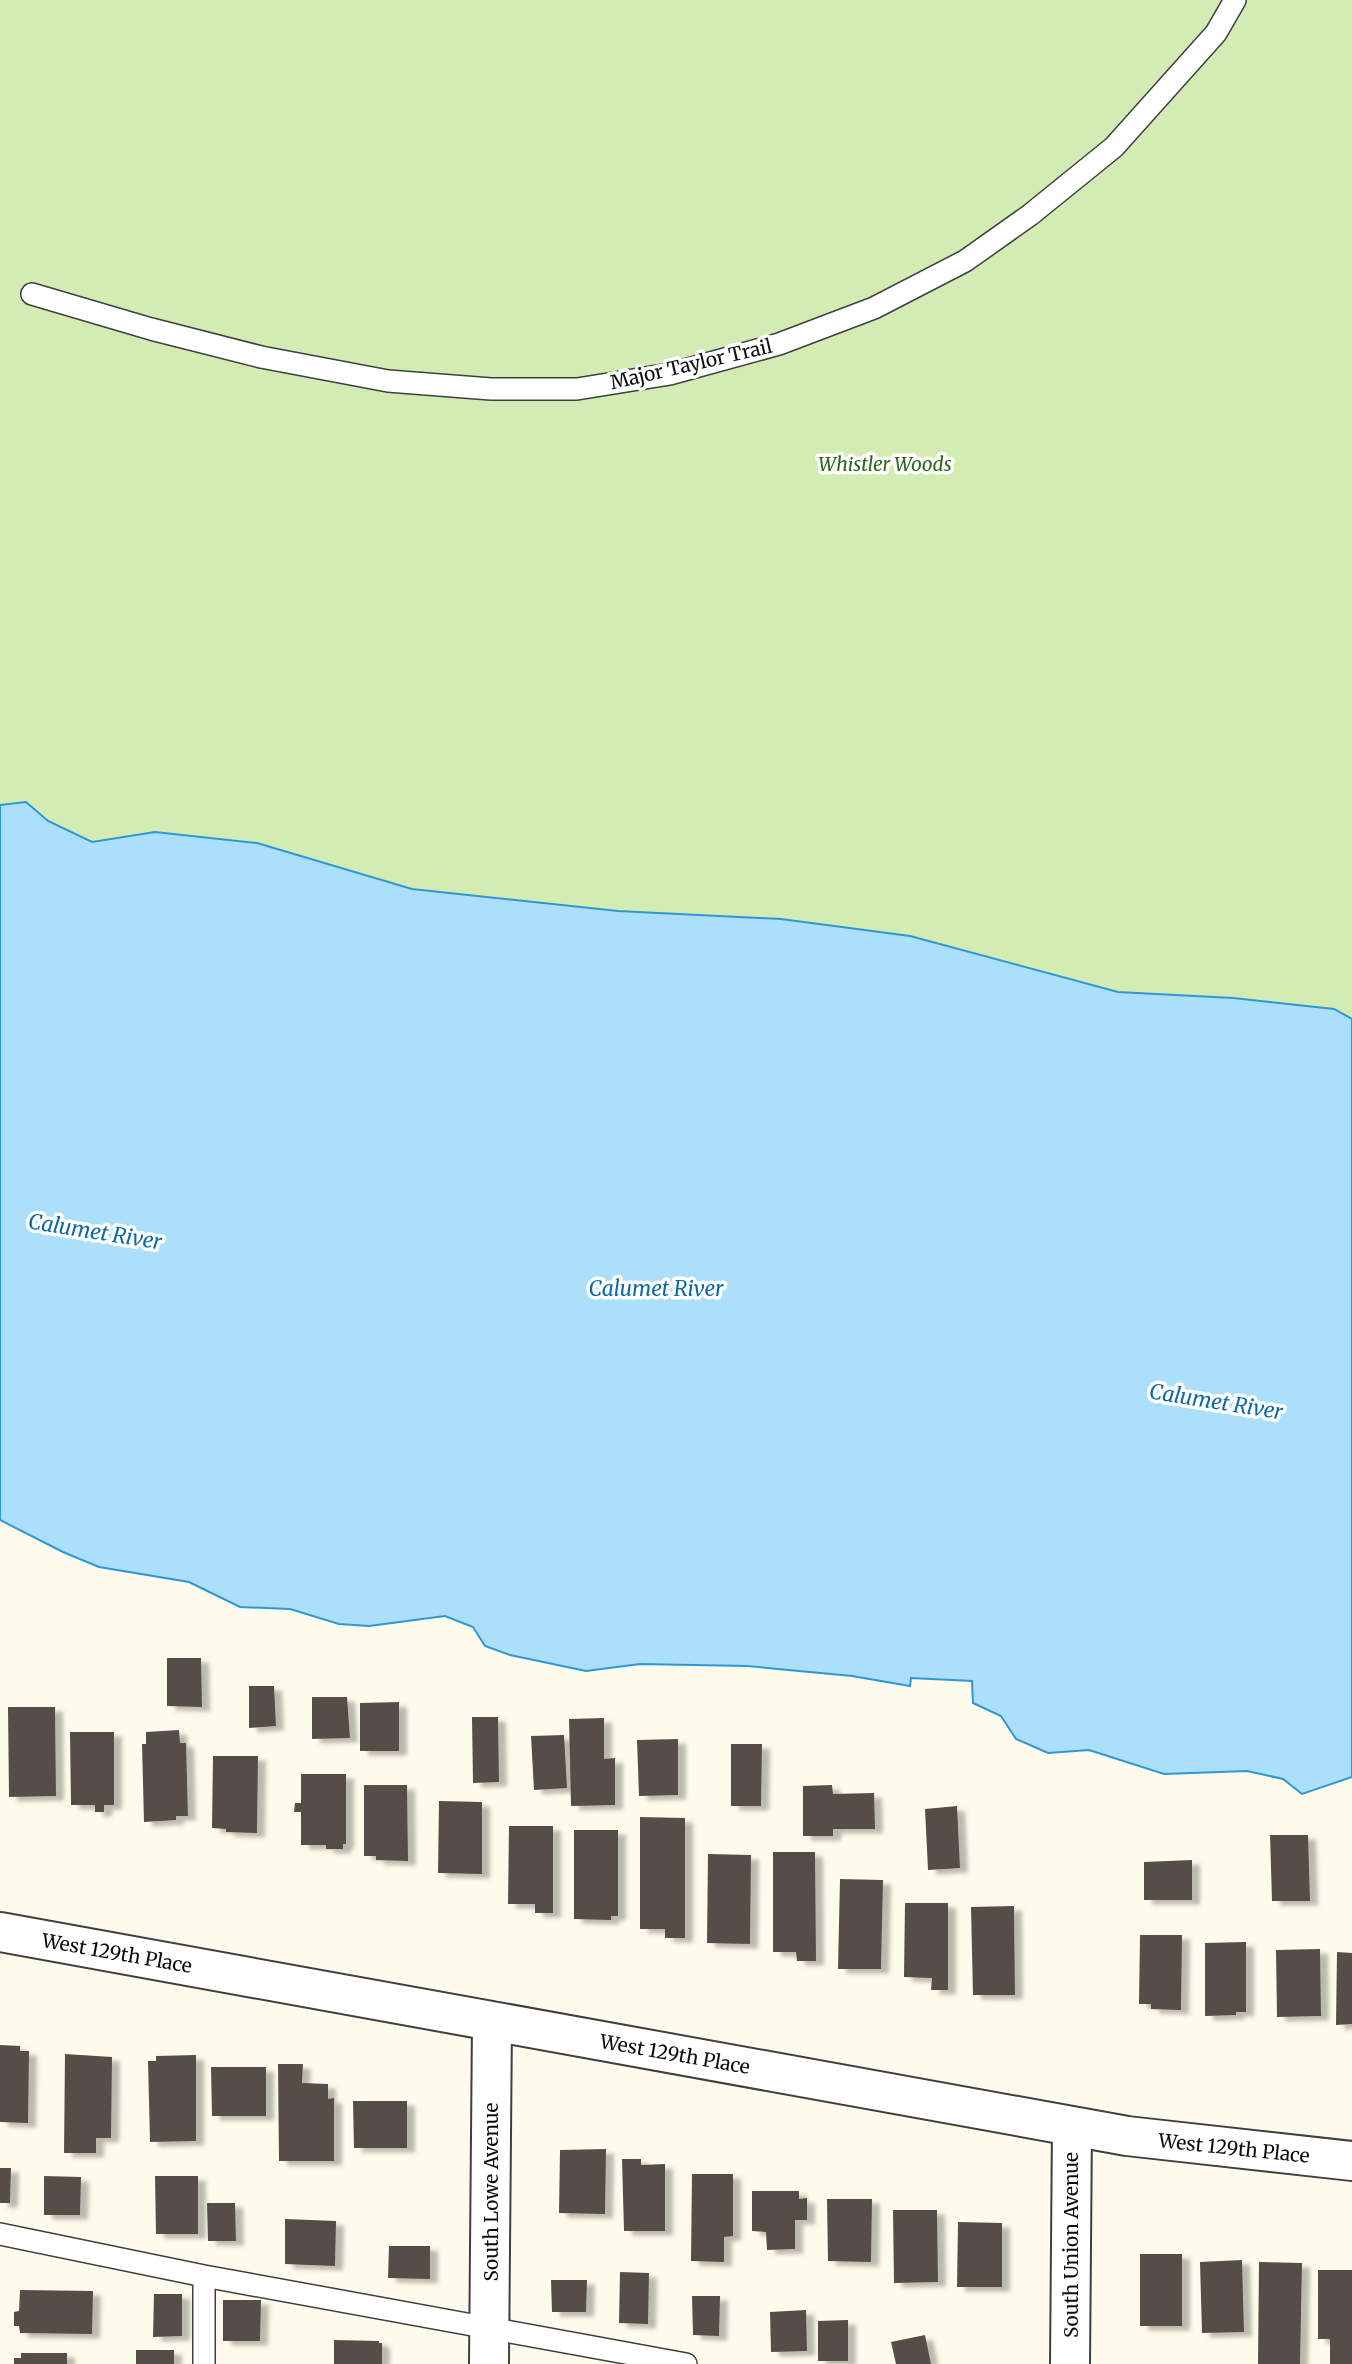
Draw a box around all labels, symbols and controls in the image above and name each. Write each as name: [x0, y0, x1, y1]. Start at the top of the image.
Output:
street label: Major Taylor Trail: [608, 334, 774, 394]
park label: Whistler Woods: [818, 452, 952, 476]
water label: Calumet River: [26, 1208, 164, 1255]
water label: Calumet River: [589, 1275, 724, 1302]
water label: Calumet River: [1147, 1378, 1285, 1425]
street label: West 129th Place: [39, 1928, 194, 1978]
street label: West 129th Place: [597, 2029, 752, 2079]
street label: South Lowe Avenue: [479, 2103, 503, 2281]
street label: West 129th Place: [1156, 2128, 1311, 2168]
street label: South Union Avenue: [1059, 2152, 1083, 2338]

